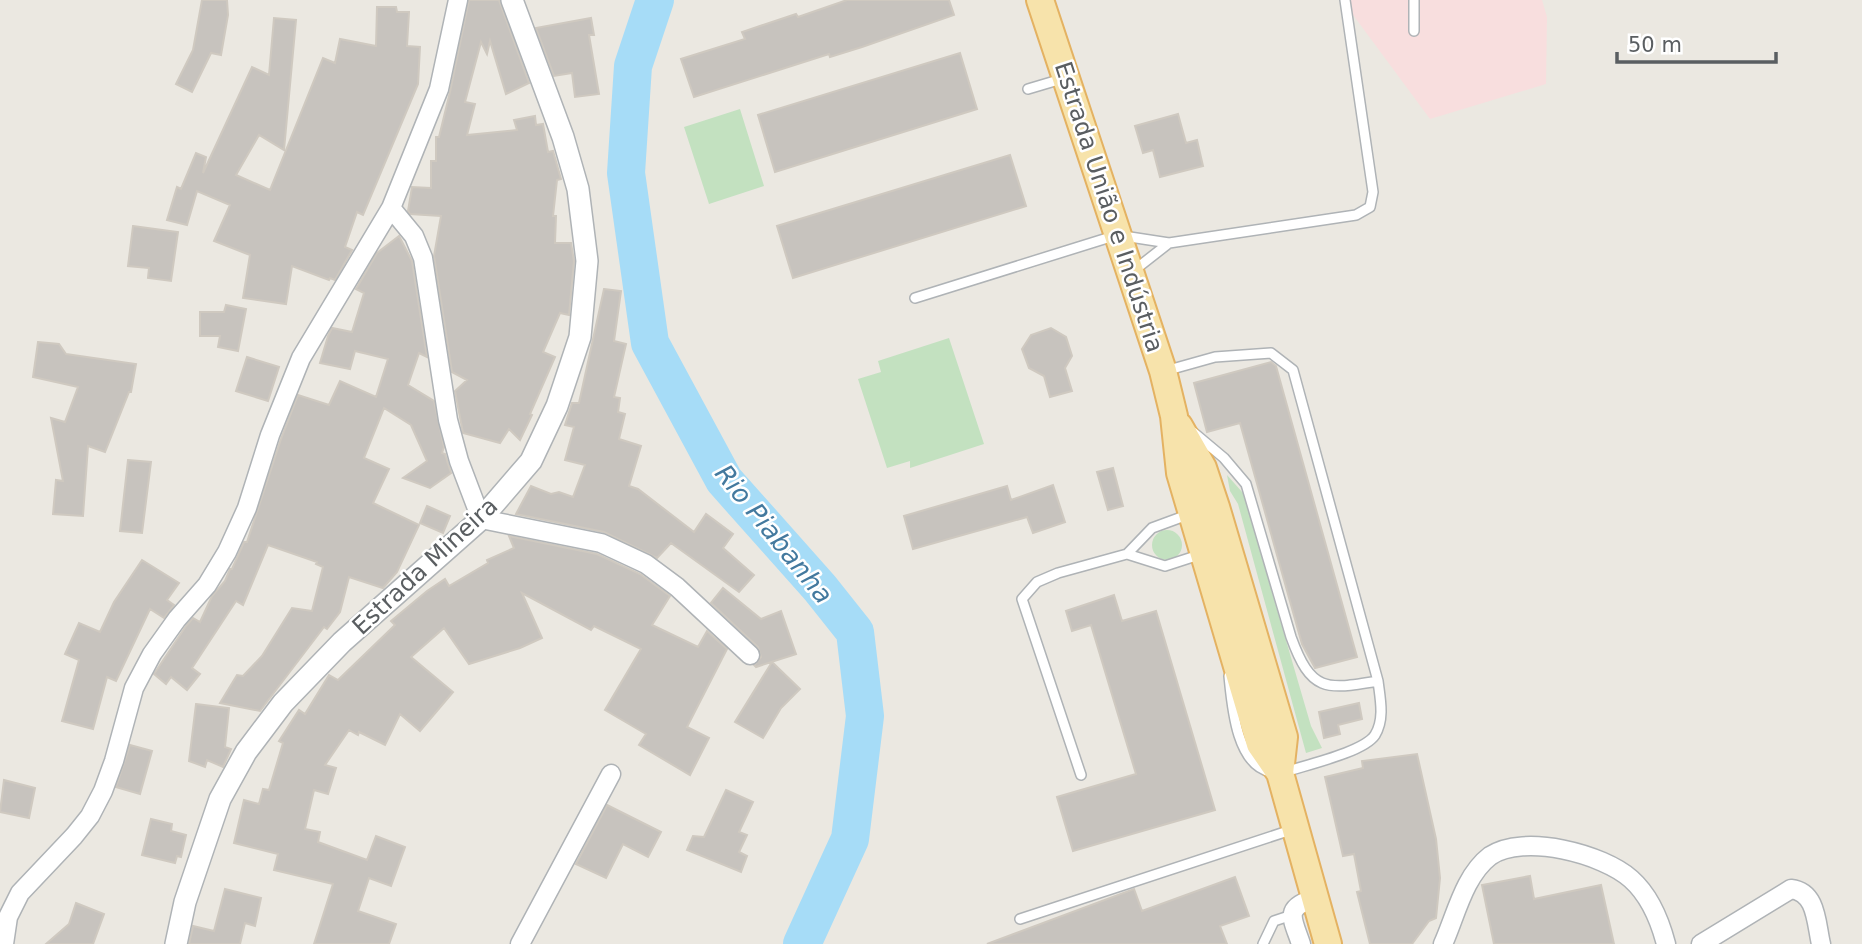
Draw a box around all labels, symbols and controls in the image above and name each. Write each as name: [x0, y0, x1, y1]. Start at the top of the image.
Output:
scale bar: [1617, 21, 1776, 65]
text: 50 m: [1628, 33, 1682, 57]
street label: Estrada União e Indústria: [1049, 58, 1169, 356]
water label: Rio Piabanha: [709, 459, 839, 609]
street label: Estrada Mineira: [347, 492, 503, 640]

